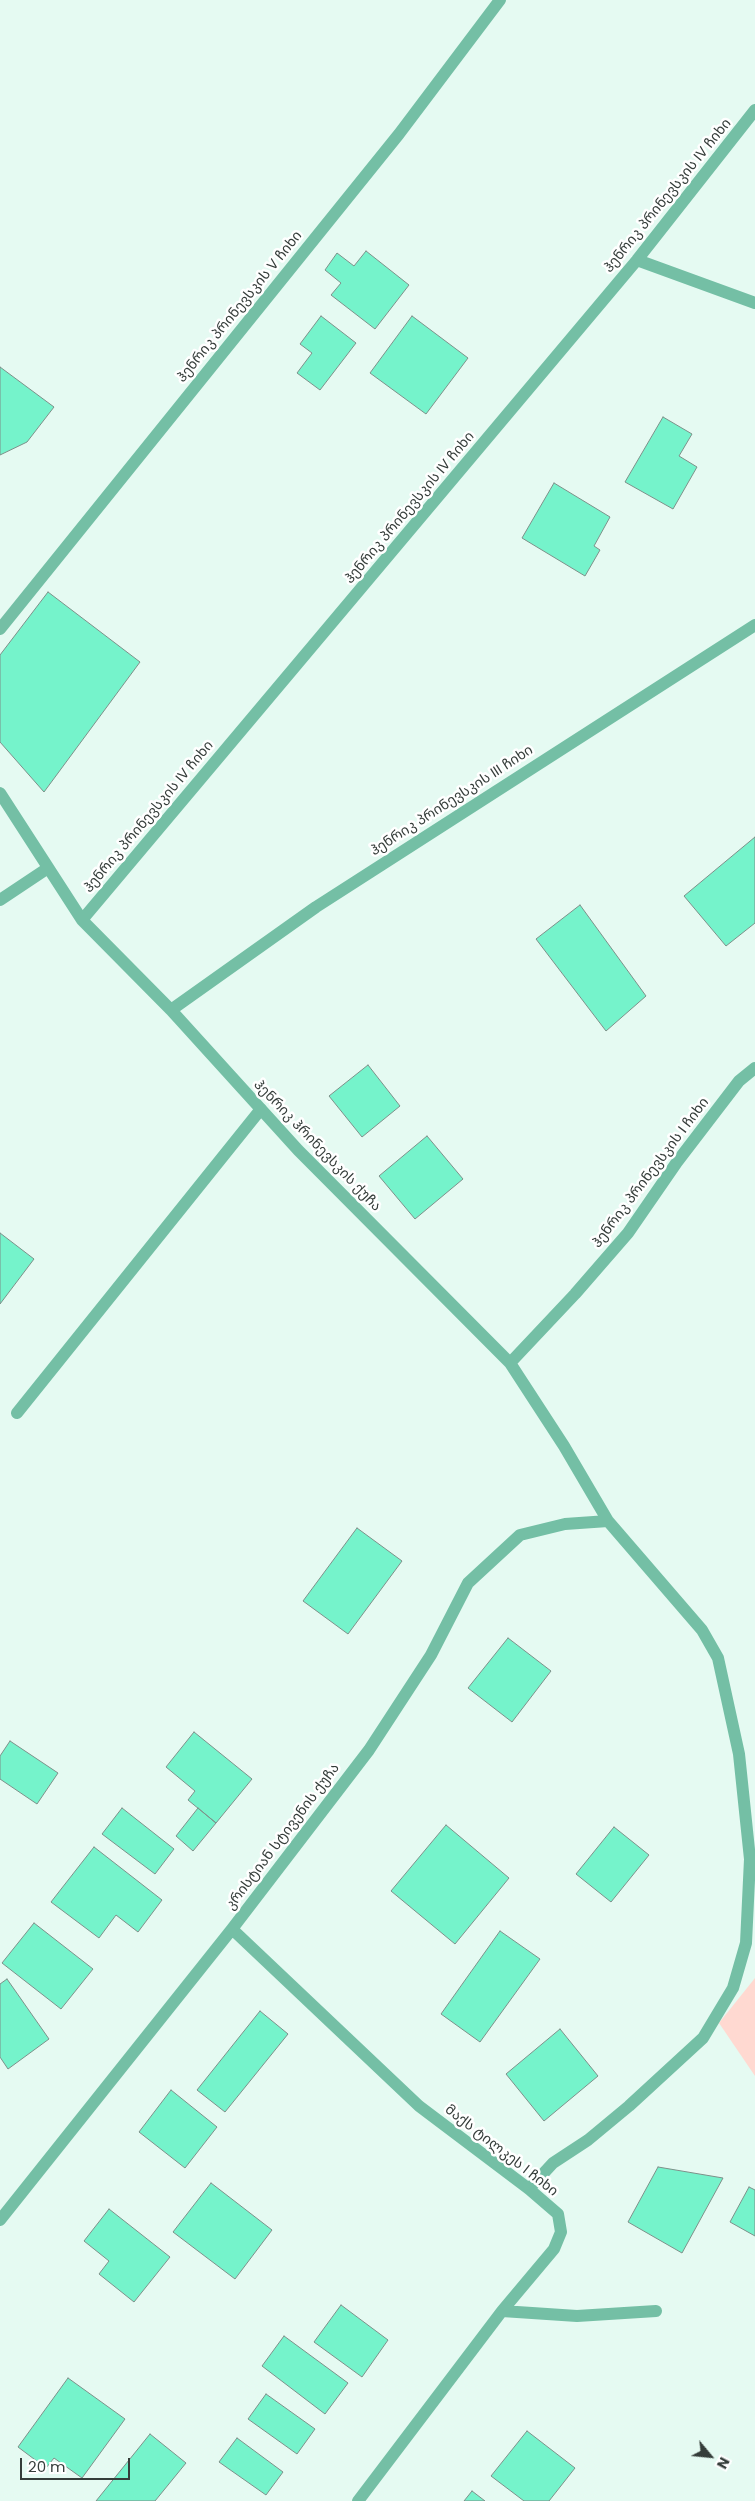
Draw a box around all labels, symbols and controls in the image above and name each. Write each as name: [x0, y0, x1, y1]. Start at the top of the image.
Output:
street label: ჰენრიკ პრინევსკის IV ჩიხი: [601, 116, 735, 276]
street label: ჰენრიკ პრინევსკის V ჩიხი: [174, 228, 306, 386]
street label: ჰენრიკ პრინევსკის IV ჩიხი: [342, 429, 478, 587]
street label: ჰენრიკ პრინევსკის IV ჩიხი: [81, 738, 217, 896]
street label: ჰენრიკ პრინევსკის III ჩიხი: [368, 742, 536, 860]
street label: ჰენრიკ ჰრინევსკის ქუჩა: [250, 1077, 384, 1215]
street label: ჰენრიკ პრინევსკის I ჩიხი: [589, 1095, 713, 1251]
street label: კრისტიან სტივენის ქუჩა: [222, 1760, 344, 1914]
street label: მაქს ტილკეს I ჩიხი: [441, 2102, 561, 2200]
north arrow: [685, 2431, 735, 2481]
scale bar: [22, 2448, 132, 2480]
text: N: [712, 2454, 735, 2472]
text: 20 m: [28, 2456, 66, 2477]

